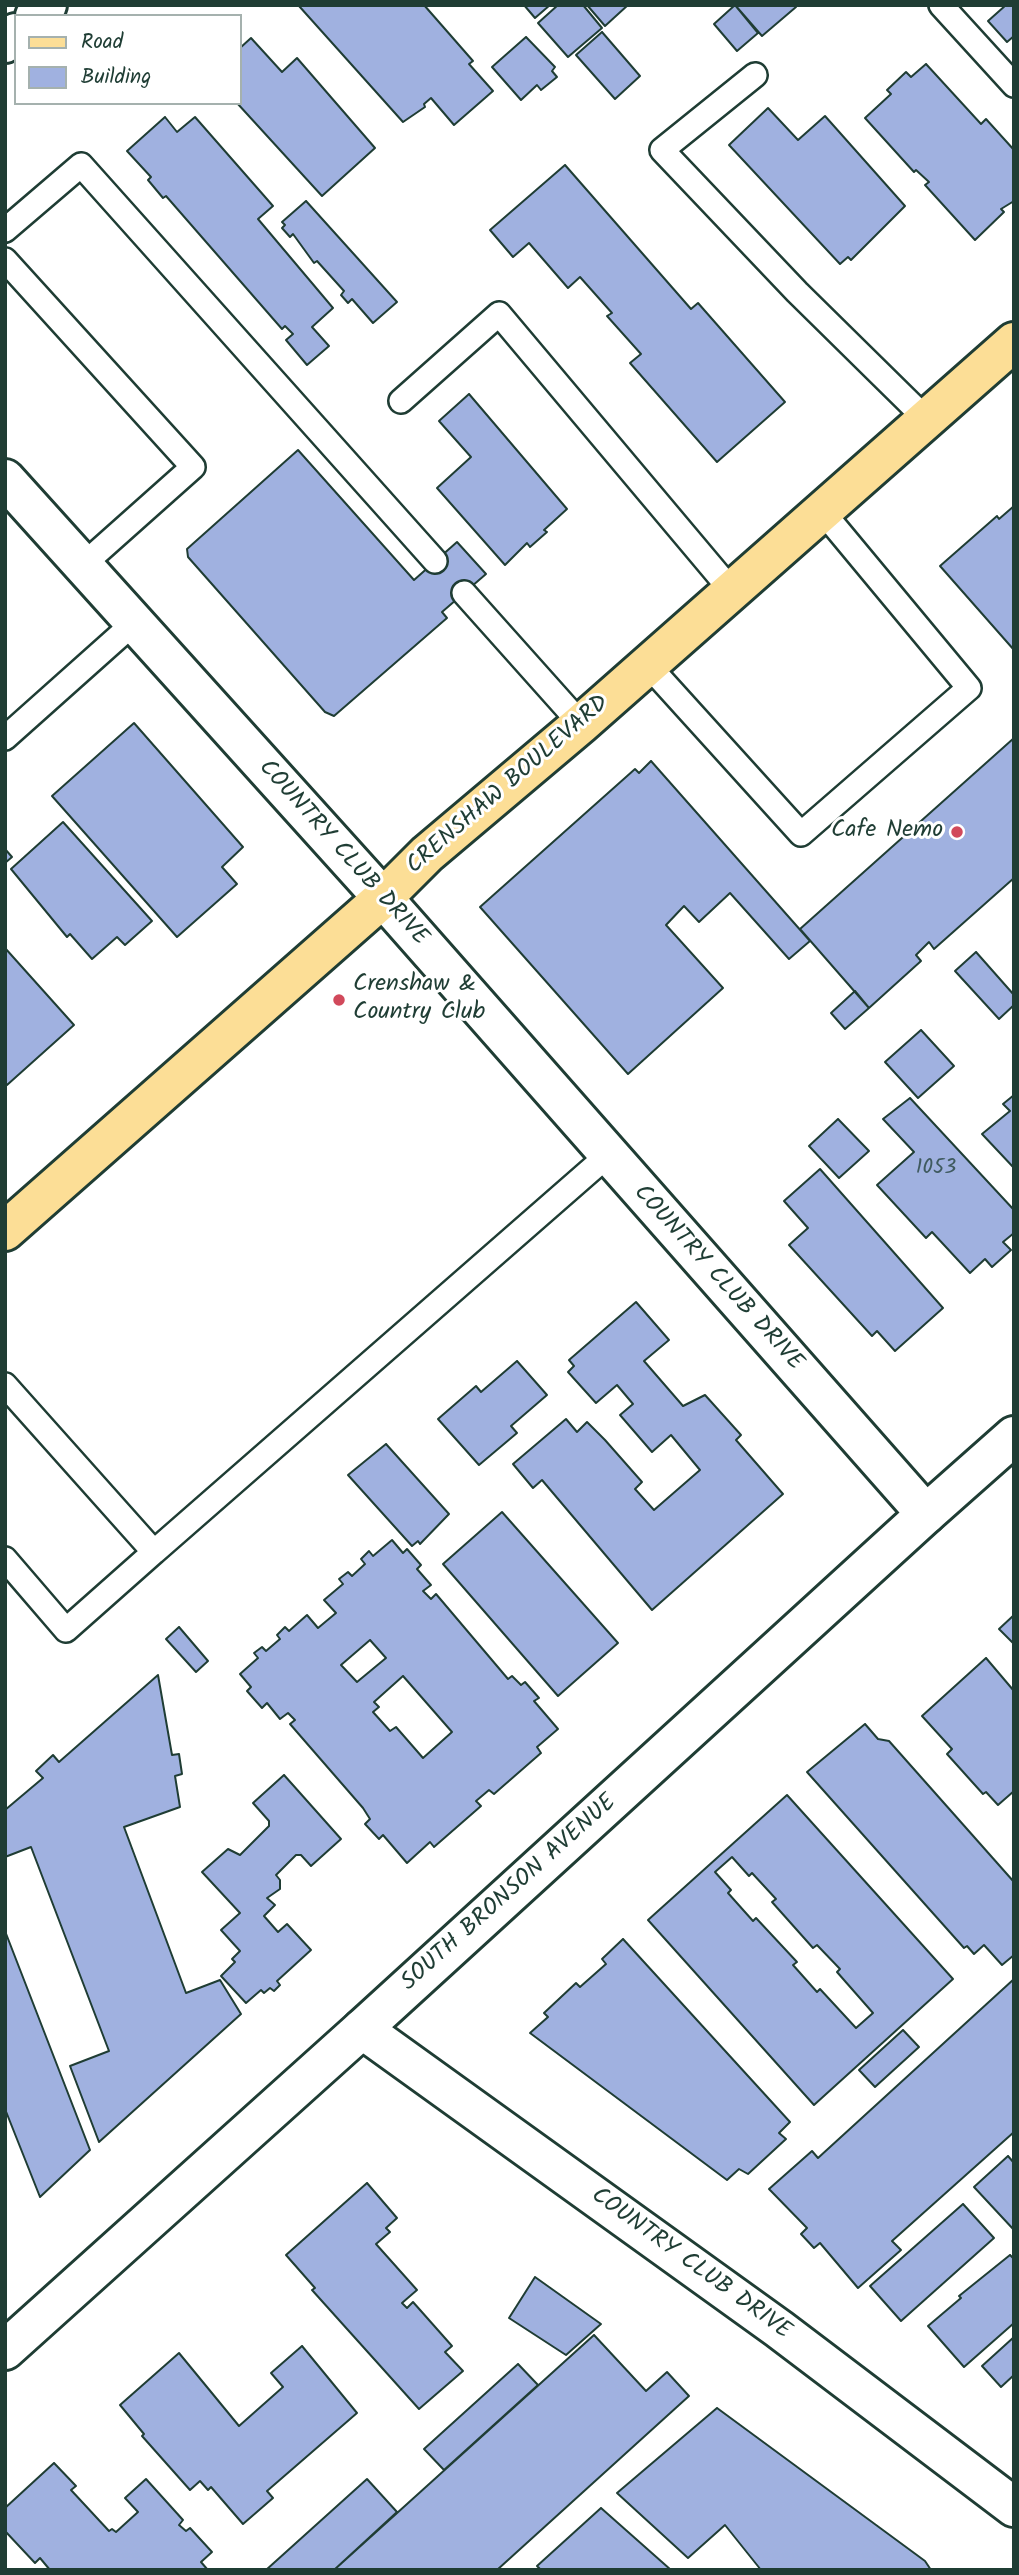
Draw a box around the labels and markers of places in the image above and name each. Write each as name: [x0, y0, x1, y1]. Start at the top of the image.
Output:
place label: Cafe Nemo: [831, 818, 943, 846]
marker: Cafe Nemo: [949, 824, 965, 840]
place label: Crenshaw & Country Club: [353, 972, 485, 1028]
marker: Crenshaw & Country Club: [331, 992, 347, 1008]

